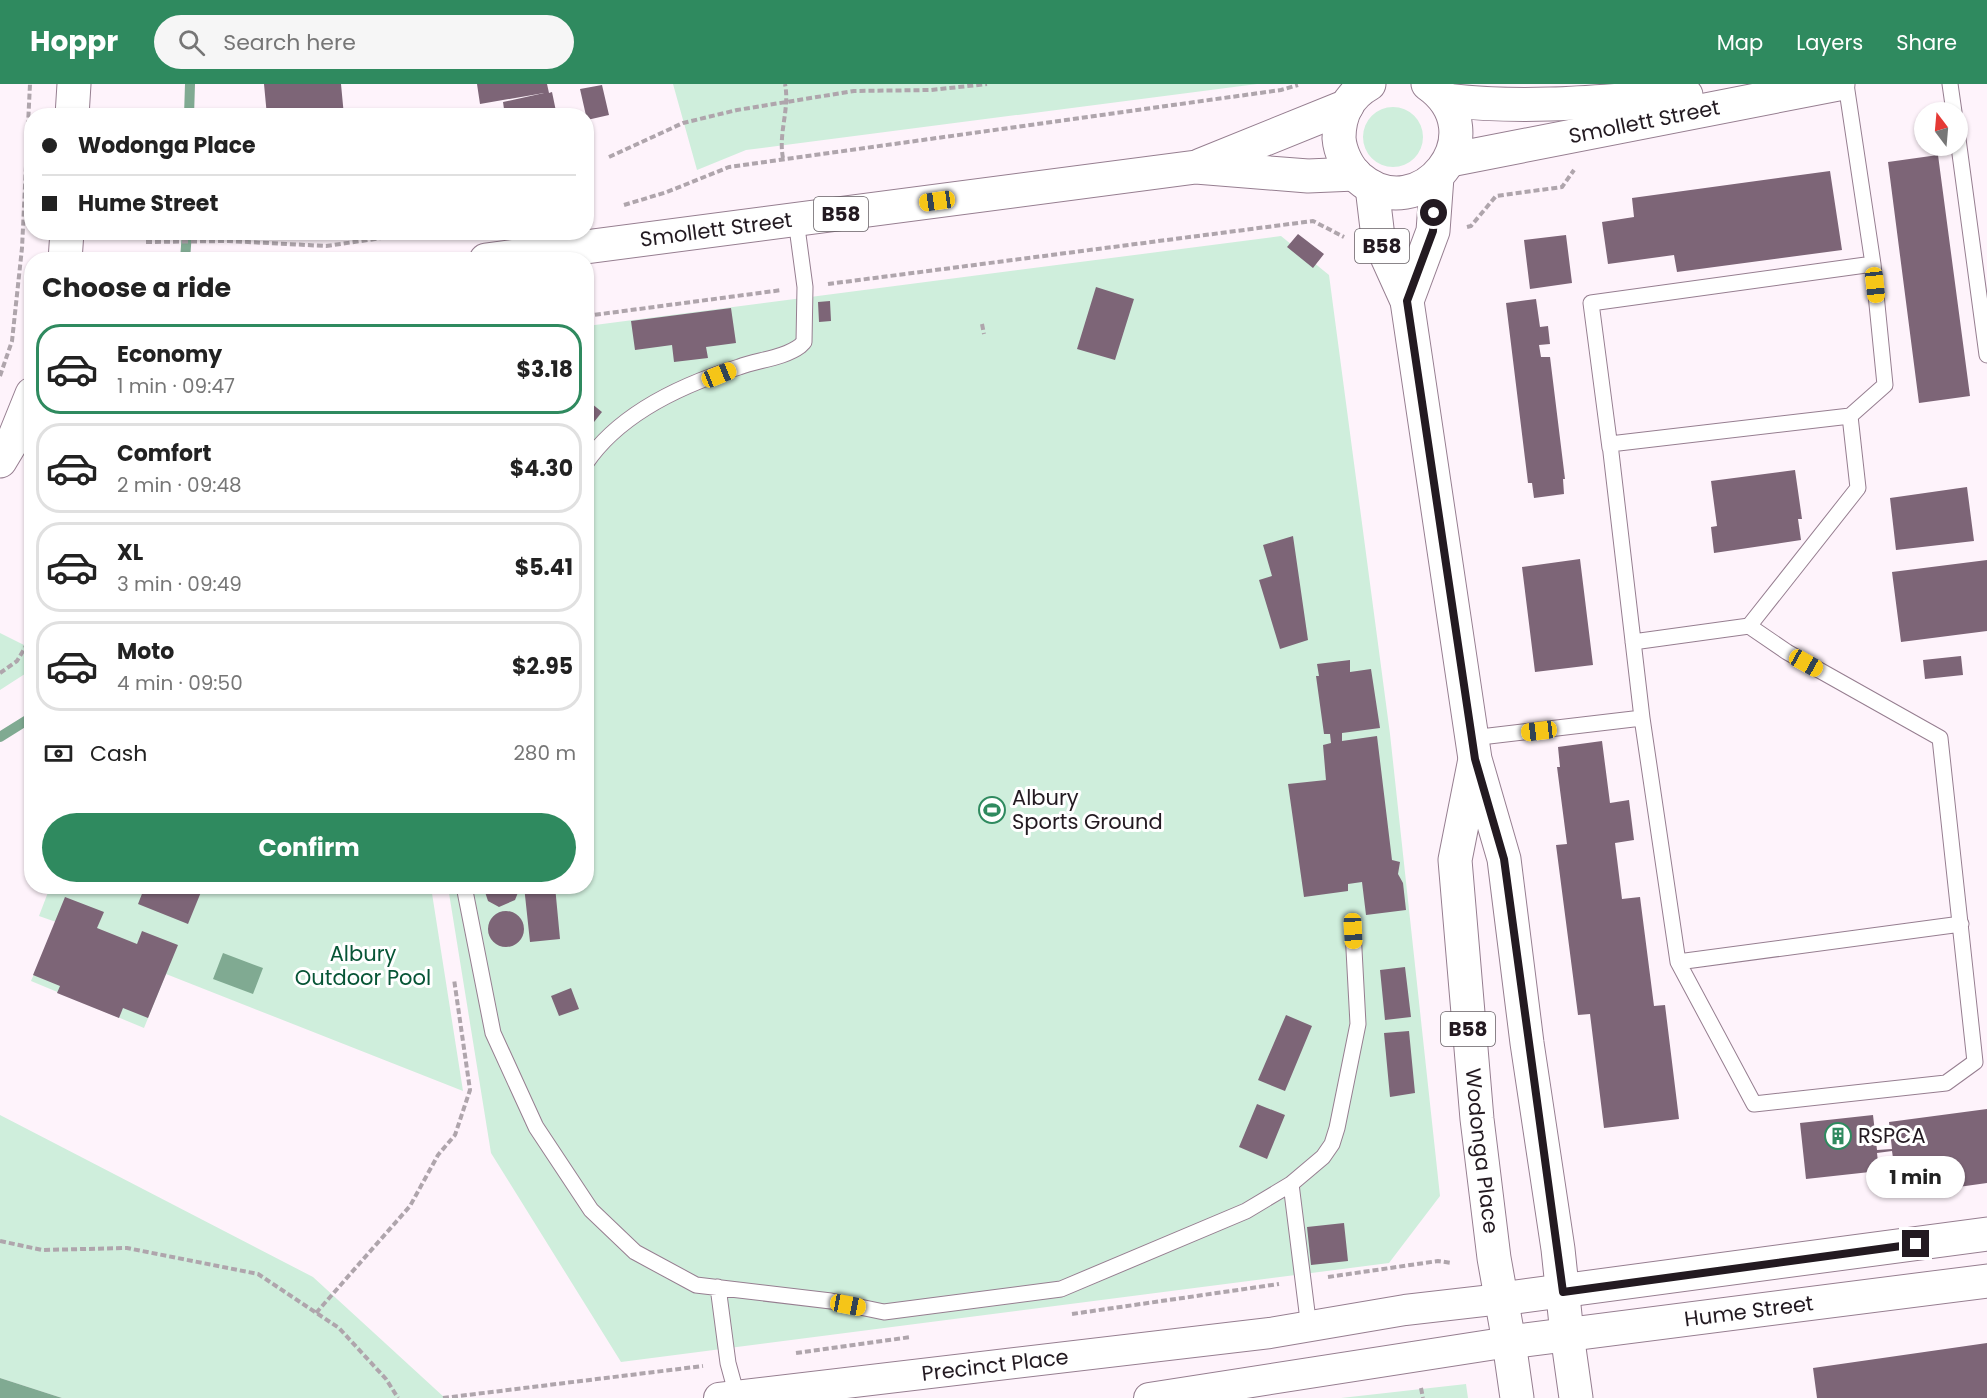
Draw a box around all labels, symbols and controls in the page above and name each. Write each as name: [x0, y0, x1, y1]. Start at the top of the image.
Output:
search box: [154, 15, 574, 69]
text: Hoppr: [30, 22, 118, 61]
icon: search: [175, 26, 208, 59]
text: Search here: [223, 27, 356, 58]
text: Map: [1717, 28, 1763, 57]
text: Layers: [1796, 28, 1863, 57]
text: Share: [1896, 28, 1957, 57]
street label: Smollett Street: [1566, 92, 1722, 150]
north arrow: [1914, 102, 1968, 156]
map controls: [1914, 102, 1968, 156]
text: Wodonga Place: [78, 130, 256, 161]
text: Hume Street: [78, 188, 218, 219]
car: [918, 190, 956, 212]
road number: B58: [814, 197, 868, 231]
route start: [1420, 199, 1447, 226]
street label: Smollett Street: [638, 205, 794, 254]
road number: B58: [1355, 229, 1409, 263]
car: [1864, 266, 1886, 304]
text: Choose a ride: [42, 269, 231, 306]
text: Economy: [117, 339, 222, 370]
icon: car: [45, 342, 99, 396]
text: $3.18: [516, 354, 573, 385]
car: [699, 360, 739, 390]
text: 1 min · 09:47: [117, 372, 235, 400]
text: Comfort: [117, 438, 211, 469]
icon: car: [45, 441, 99, 495]
text: $4.30: [510, 453, 573, 484]
text: 2 min · 09:48: [117, 471, 242, 499]
text: XL: [117, 537, 143, 568]
icon: car: [45, 540, 99, 594]
text: $5.41: [515, 552, 573, 583]
text: 3 min · 09:49: [117, 570, 242, 598]
text: Moto: [117, 636, 174, 667]
icon: car: [45, 639, 99, 693]
car: [1786, 646, 1826, 680]
text: $2.95: [512, 651, 573, 682]
text: 4 min · 09:50: [117, 669, 243, 697]
car: [1520, 720, 1558, 742]
icon: cash: [42, 737, 75, 770]
text: Cash: [90, 738, 147, 769]
text: 280 m: [513, 739, 576, 767]
place label: Albury Sports Ground: [1012, 783, 1163, 836]
sports icon: Albury Sports Ground: [977, 795, 1007, 825]
button: Confirm: [42, 813, 576, 882]
car: [1343, 913, 1363, 949]
park label: Albury Outdoor Pool: [295, 939, 431, 992]
road number: B58: [1441, 1012, 1495, 1046]
street label: Wodonga Place: [1459, 1067, 1506, 1235]
building icon: RSPCA: [1823, 1121, 1853, 1151]
place label: RSPCA: [1858, 1121, 1926, 1150]
callout: 1 min: [1866, 1157, 1966, 1199]
text: 1 min: [1889, 1163, 1942, 1191]
route end: [1902, 1230, 1929, 1257]
street label: Hume Street: [1683, 1288, 1815, 1333]
car: [829, 1293, 867, 1317]
street label: Precinct Place: [920, 1342, 1070, 1388]

